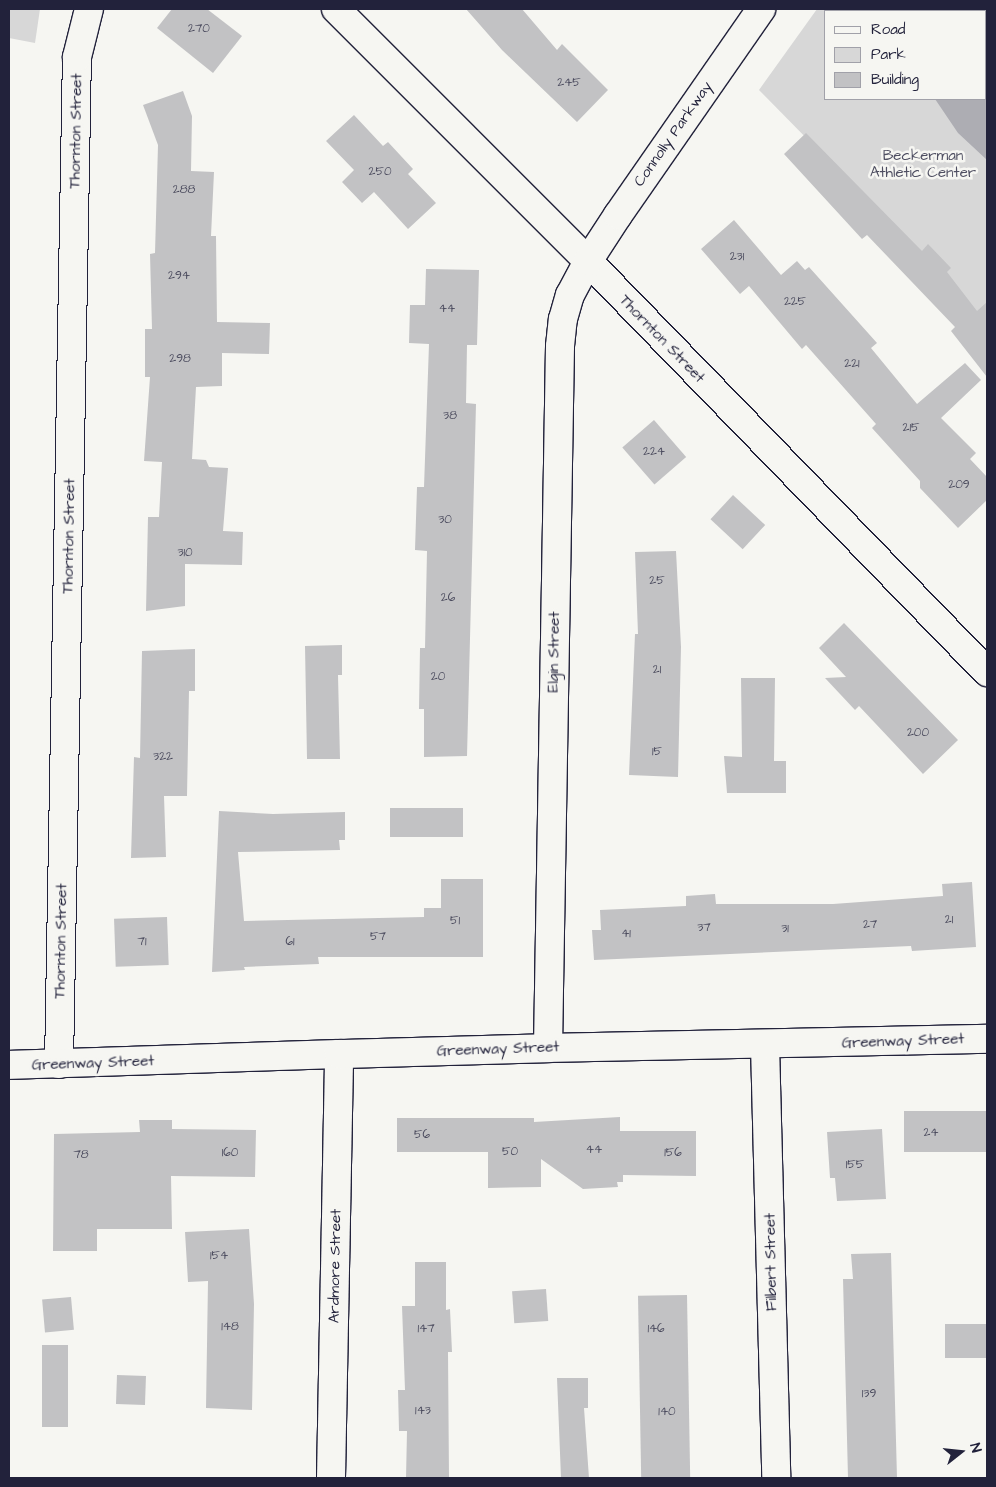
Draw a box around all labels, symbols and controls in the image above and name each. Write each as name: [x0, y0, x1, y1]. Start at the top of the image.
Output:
legend: [824, 10, 986, 100]
text: Road: [871, 19, 905, 40]
house number: 270: [188, 22, 210, 36]
text: Park: [871, 44, 906, 65]
text: Building: [871, 69, 919, 90]
street label: Thornton Street: [66, 73, 86, 189]
house number: 245: [557, 76, 581, 90]
street label: Connolly Parkway: [630, 78, 716, 190]
park label: Beckerman Athletic Center: [870, 146, 976, 181]
house number: 250: [369, 165, 391, 179]
house number: 288: [173, 183, 195, 197]
house number: 231: [730, 250, 744, 264]
house number: 294: [168, 269, 190, 283]
street label: Thornton Street: [615, 291, 709, 387]
house number: 225: [784, 295, 806, 309]
house number: 44: [439, 302, 455, 316]
house number: 298: [169, 352, 191, 366]
house number: 221: [844, 357, 860, 371]
house number: 38: [443, 409, 457, 423]
house number: 215: [903, 421, 919, 435]
house number: 224: [643, 445, 665, 459]
street label: Thornton Street: [59, 478, 79, 594]
house number: 209: [948, 478, 970, 492]
house number: 30: [438, 513, 452, 527]
house number: 310: [177, 546, 193, 560]
house number: 25: [649, 574, 665, 588]
house number: 26: [441, 591, 455, 605]
street label: Elgin Street: [544, 611, 564, 693]
house number: 21: [653, 663, 661, 677]
house number: 20: [431, 670, 445, 684]
house number: 200: [907, 726, 929, 740]
house number: 15: [652, 745, 662, 759]
house number: 322: [153, 750, 173, 764]
street label: Thornton Street: [51, 883, 71, 999]
house number: 21: [945, 913, 953, 927]
house number: 51: [450, 914, 460, 928]
house number: 27: [863, 918, 877, 932]
house number: 37: [697, 921, 711, 935]
house number: 31: [781, 922, 789, 936]
house number: 41: [621, 927, 631, 941]
house number: 57: [370, 930, 386, 944]
house number: 71: [138, 935, 146, 949]
house number: 61: [285, 935, 295, 949]
street label: Greenway Street: [841, 1030, 965, 1052]
street label: Greenway Street: [436, 1038, 560, 1060]
street label: Greenway Street: [31, 1052, 155, 1074]
house number: 24: [923, 1126, 939, 1140]
house number: 56: [414, 1128, 430, 1142]
house number: 44: [586, 1143, 602, 1157]
house number: 50: [502, 1145, 518, 1159]
house number: 160: [222, 1146, 238, 1160]
house number: 156: [664, 1146, 682, 1160]
house number: 78: [73, 1148, 89, 1162]
house number: 155: [846, 1158, 864, 1172]
street label: Ardmore Street: [325, 1209, 345, 1323]
street label: Filbert Street: [761, 1213, 781, 1311]
house number: 154: [210, 1249, 228, 1263]
house number: 148: [221, 1320, 239, 1334]
house number: 147: [417, 1322, 435, 1336]
house number: 146: [647, 1322, 665, 1336]
house number: 139: [862, 1387, 876, 1401]
house number: 143: [415, 1404, 431, 1418]
house number: 140: [658, 1405, 676, 1419]
north arrow: [936, 1427, 986, 1477]
text: N: [965, 1441, 986, 1455]

